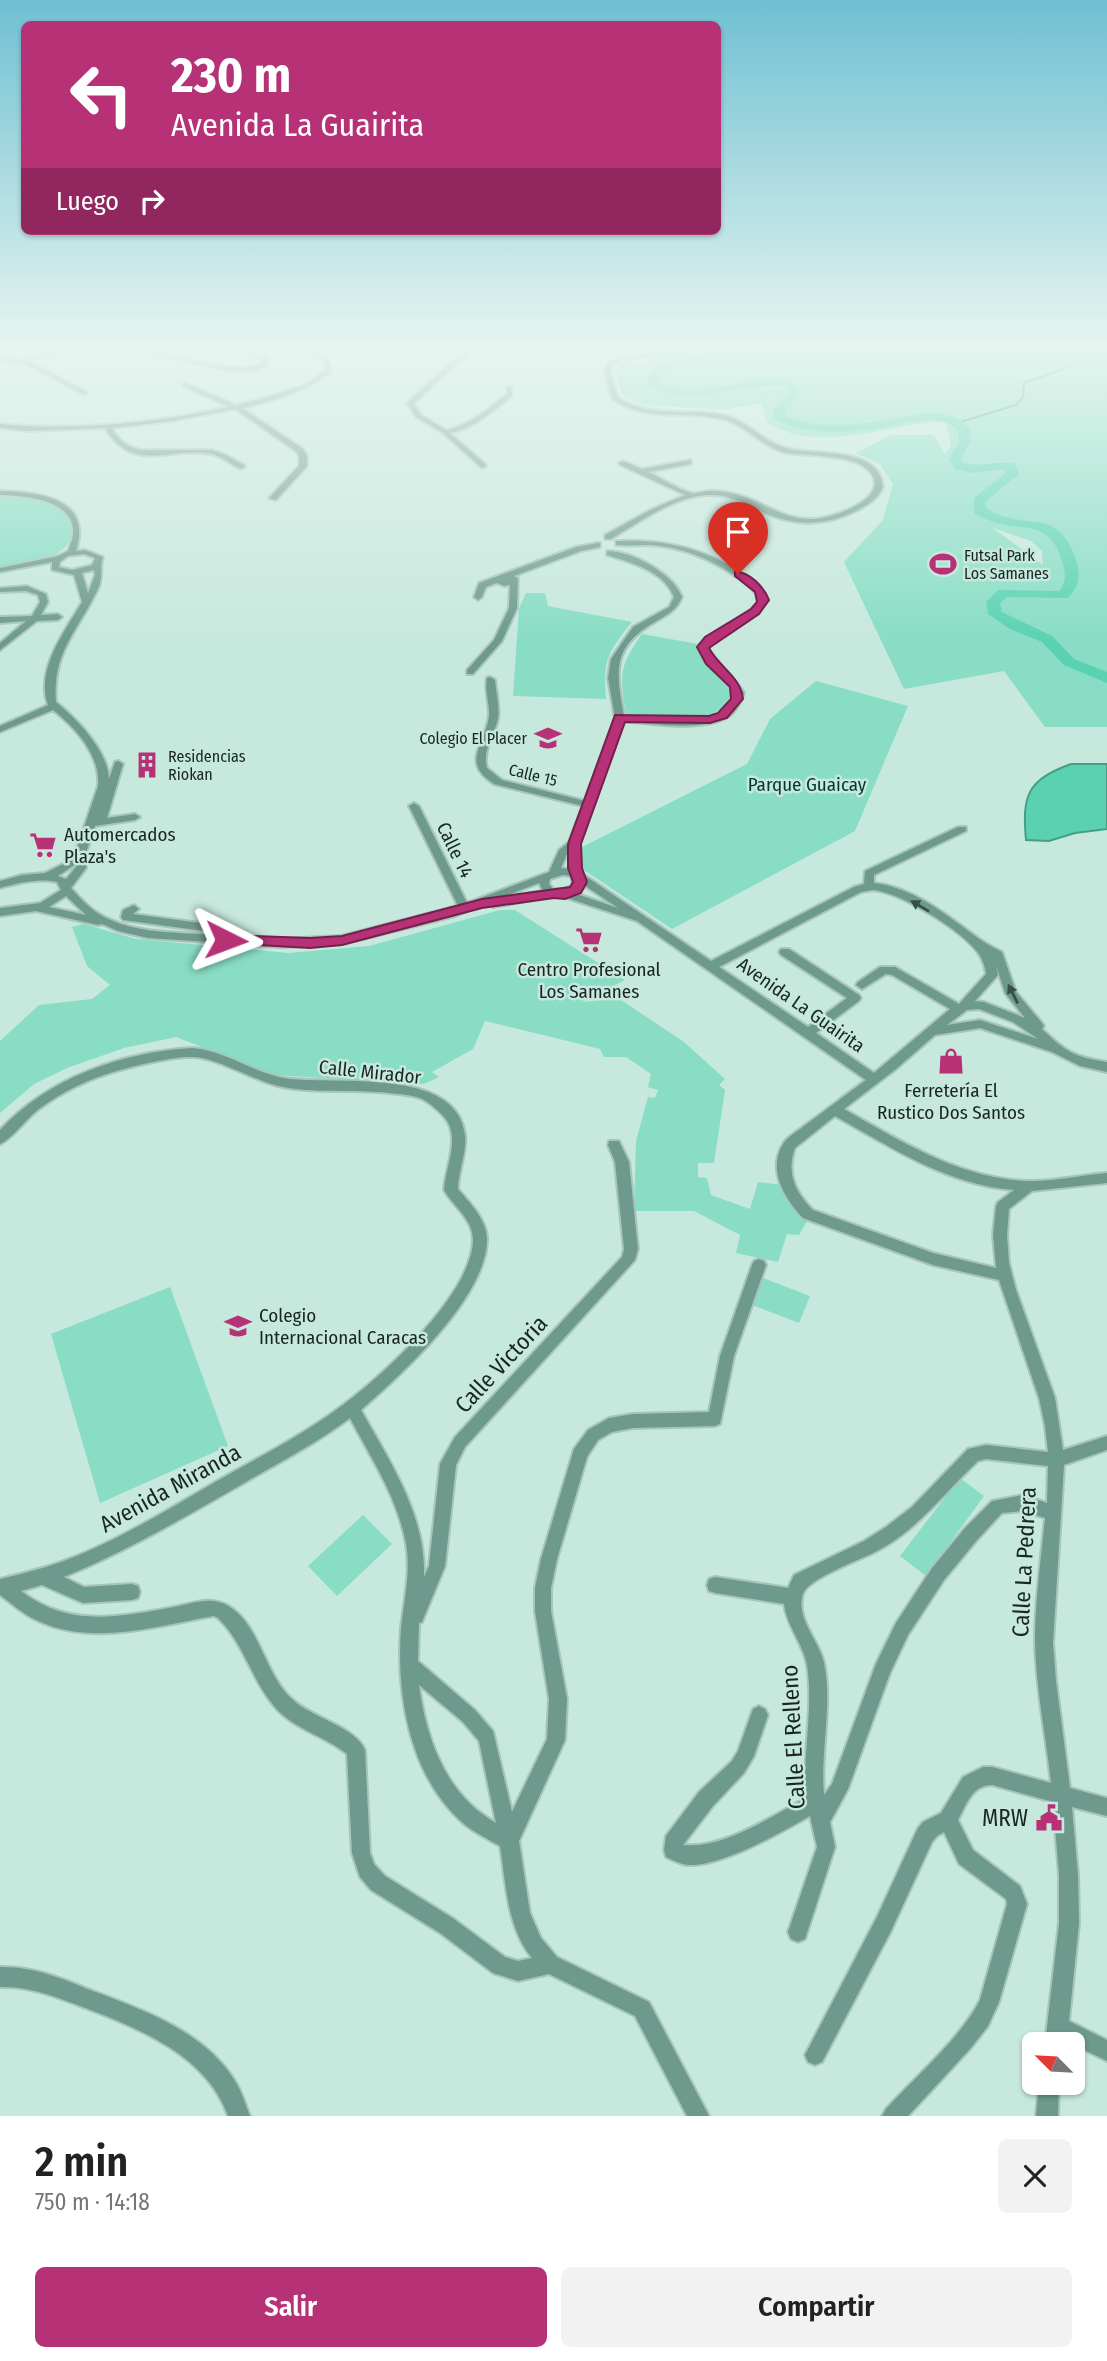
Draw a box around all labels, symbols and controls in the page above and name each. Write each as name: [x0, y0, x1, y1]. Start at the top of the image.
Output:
text: 230 m: [171, 46, 291, 105]
icon: left: [56, 49, 147, 140]
text: Avenida La Guairita: [171, 106, 424, 144]
icon: right: [133, 182, 171, 220]
text: Luego: [56, 186, 119, 217]
pin: [708, 502, 768, 574]
icon: arrive: [719, 513, 757, 551]
place label: Futsal Park Los Samanes: [964, 546, 1049, 583]
sports icon: Futsal Park Los Samanes: [928, 549, 958, 579]
school or university icon: Colegio El Placer: [533, 723, 563, 753]
place label: Colegio El Placer: [419, 729, 527, 748]
place label: Residencias Riokan: [168, 747, 246, 784]
building icon: Residencias Riokan: [132, 750, 162, 780]
street label: Calle 15: [507, 760, 559, 790]
park label: Parque Guaicay: [748, 773, 867, 796]
street label: Calle 14: [432, 818, 478, 882]
place label: Automercados Plaza's: [64, 823, 176, 868]
supermarket icon: Automercados Plaza's: [28, 830, 58, 860]
one-way arrow: [911, 900, 930, 912]
position arrow: [189, 903, 263, 977]
supermarket icon: Centro Profesional Los Samanes: [574, 925, 604, 955]
street label: Avenida La Guairita: [733, 952, 869, 1058]
place label: Centro Profesional Los Samanes: [517, 958, 661, 1003]
one-way arrow: [1007, 984, 1018, 1004]
shop icon: Ferretería El Rustico Dos Santos: [936, 1046, 966, 1076]
street label: Calle Mirador: [318, 1055, 423, 1089]
place label: Ferretería El Rustico Dos Santos: [877, 1079, 1025, 1124]
place label: Colegio Internacional Caracas: [259, 1304, 426, 1349]
street label: Calle Victoria: [449, 1309, 553, 1419]
school or university icon: Colegio Internacional Caracas: [223, 1311, 253, 1341]
street label: Avenida Miranda: [95, 1438, 245, 1538]
street label: Calle La Pedrera: [1006, 1486, 1042, 1638]
street label: Calle El Relleno: [775, 1664, 811, 1810]
public building icon: MRW: [1034, 1803, 1064, 1833]
place label: MRW: [982, 1804, 1028, 1832]
north arrow: [1022, 2032, 1085, 2095]
map controls: [1022, 2032, 1085, 2095]
text: 2 min: [35, 2137, 128, 2187]
button: close: [998, 2139, 1072, 2213]
text: 750 m · 14:18: [35, 2188, 150, 2216]
button: Salir: [35, 2267, 547, 2347]
button: Compartir: [561, 2267, 1072, 2347]

